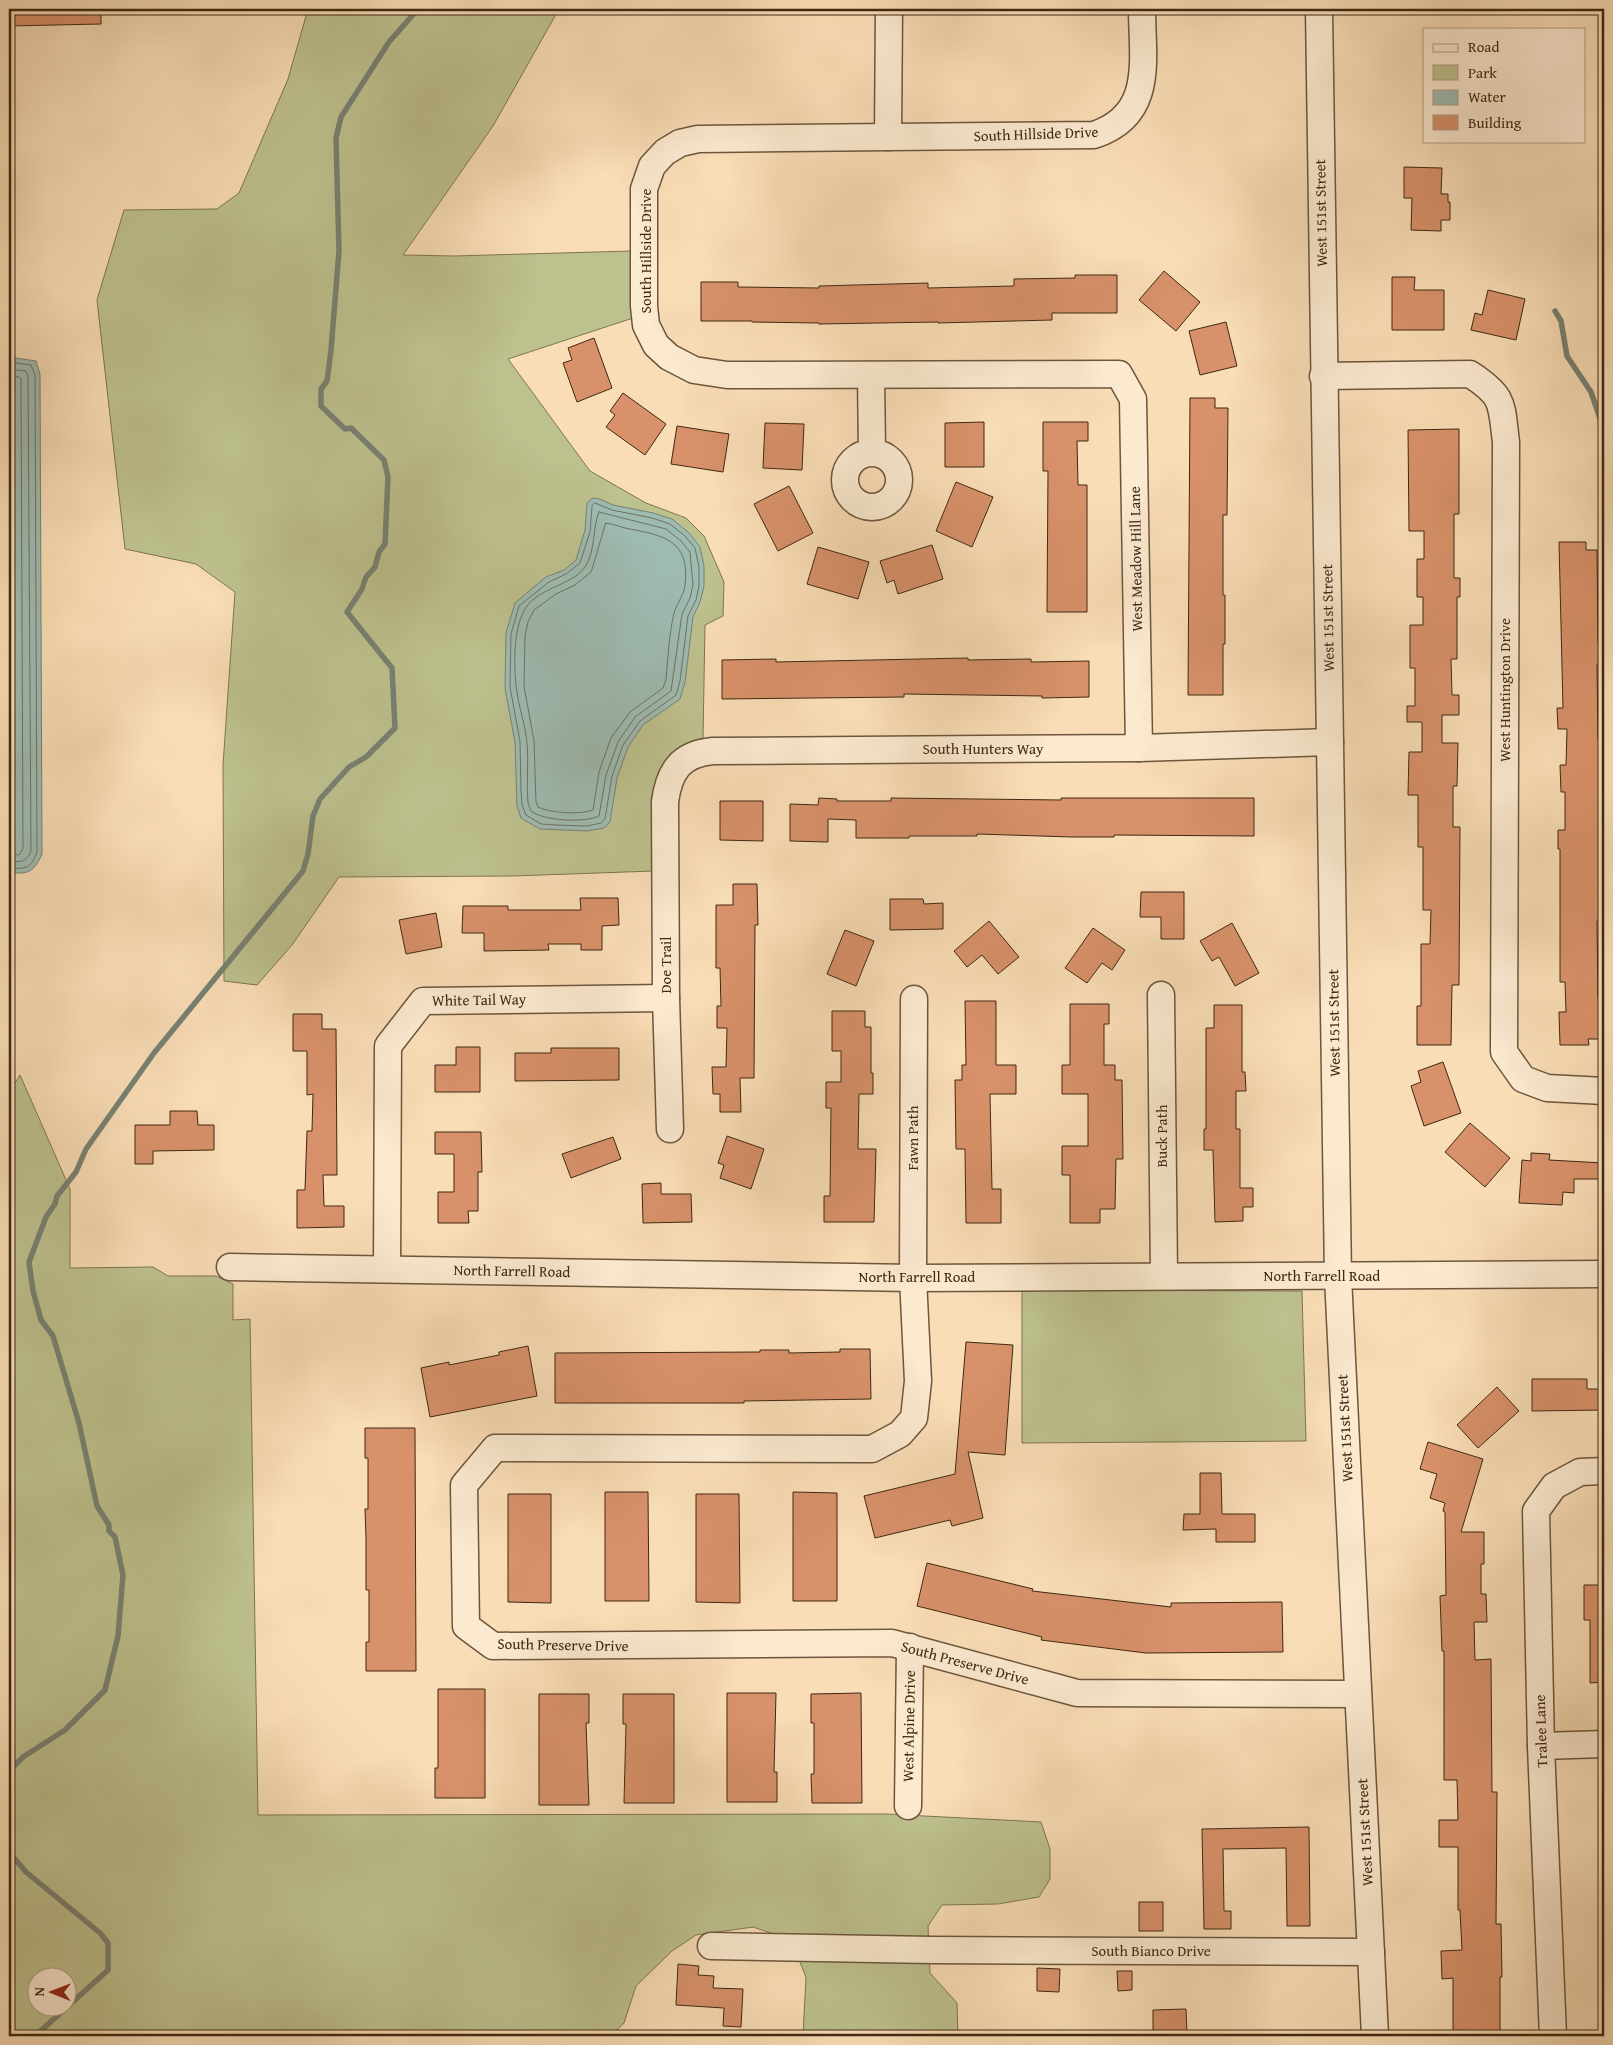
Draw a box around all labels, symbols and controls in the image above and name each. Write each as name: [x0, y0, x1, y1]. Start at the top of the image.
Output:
legend: [1423, 28, 1586, 142]
text: Road: [1468, 36, 1499, 57]
text: Park: [1468, 62, 1497, 83]
text: Water: [1468, 86, 1506, 107]
text: Building: [1468, 112, 1522, 133]
street label: South Hillside Drive: [973, 121, 1099, 146]
street label: West 151st Street: [1309, 158, 1332, 267]
street label: South Hillside Drive: [635, 189, 656, 313]
street label: West Meadow Hill Lane: [1124, 486, 1147, 632]
street label: West 151st Street: [1316, 563, 1339, 672]
street label: West Huntington Drive: [1494, 618, 1515, 762]
street label: South Hunters Way: [922, 738, 1044, 759]
street label: Doe Trail: [655, 936, 676, 994]
street label: West 151st Street: [1322, 968, 1345, 1077]
street label: White Tail Way: [432, 988, 527, 1011]
street label: Buck Path: [1151, 1104, 1172, 1167]
street label: Fawn Path: [902, 1105, 923, 1170]
street label: North Farrell Road: [453, 1259, 571, 1282]
street label: North Farrell Road: [1264, 1265, 1380, 1286]
street label: North Farrell Road: [859, 1266, 975, 1287]
street label: West 151st Street: [1331, 1373, 1358, 1482]
street label: South Preserve Drive: [497, 1633, 629, 1656]
street label: South Preserve Drive: [899, 1635, 1031, 1690]
street label: West Alpine Drive: [897, 1670, 920, 1782]
street label: Tralee Lane: [1529, 1694, 1552, 1768]
street label: West 151st Street: [1351, 1777, 1378, 1886]
street label: South Bianco Drive: [1091, 1940, 1211, 1961]
north arrow: [28, 1968, 78, 2018]
text: N: [29, 1986, 49, 1997]

